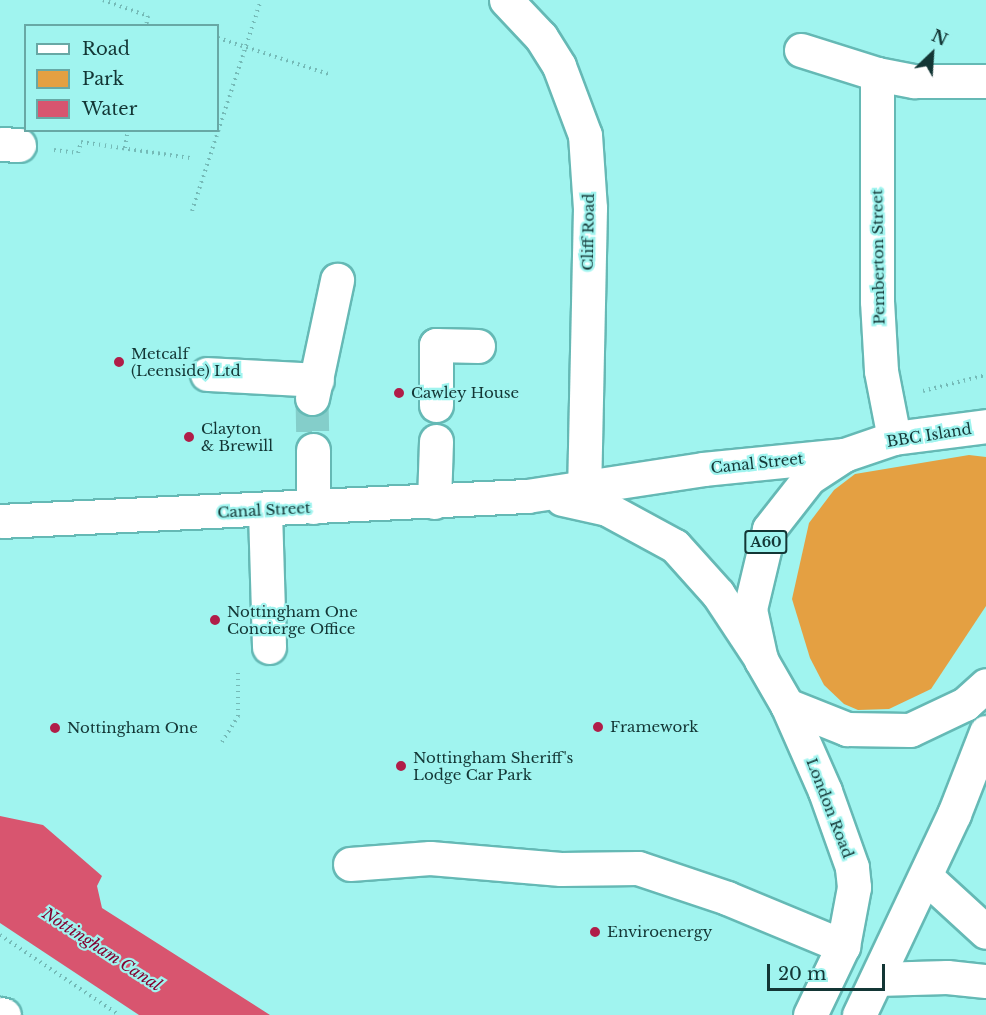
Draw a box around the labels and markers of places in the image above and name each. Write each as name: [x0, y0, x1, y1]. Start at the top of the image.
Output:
place label: Metcalf (Leenside) Ltd: [131, 344, 241, 379]
marker: Metcalf (Leenside) Ltd: [112, 355, 126, 369]
place label: Cawley House: [411, 384, 520, 402]
marker: Cawley House: [392, 386, 406, 400]
place label: Clayton & Brewill: [201, 419, 273, 454]
marker: Clayton & Brewill: [182, 430, 196, 444]
place label: Nottingham One Concierge Office: [227, 602, 358, 637]
marker: Nottingham One Concierge Office: [208, 613, 222, 627]
place label: Framework: [610, 718, 699, 736]
place label: Nottingham One: [67, 719, 198, 737]
marker: Framework: [591, 720, 605, 734]
marker: Nottingham One: [48, 721, 62, 735]
place label: Nottingham Sheriff's Lodge Car Park: [413, 748, 573, 783]
marker: Nottingham Sheriff's Lodge Car Park: [394, 759, 408, 773]
place label: Enviroenergy: [607, 923, 712, 941]
marker: Enviroenergy: [588, 925, 602, 939]

